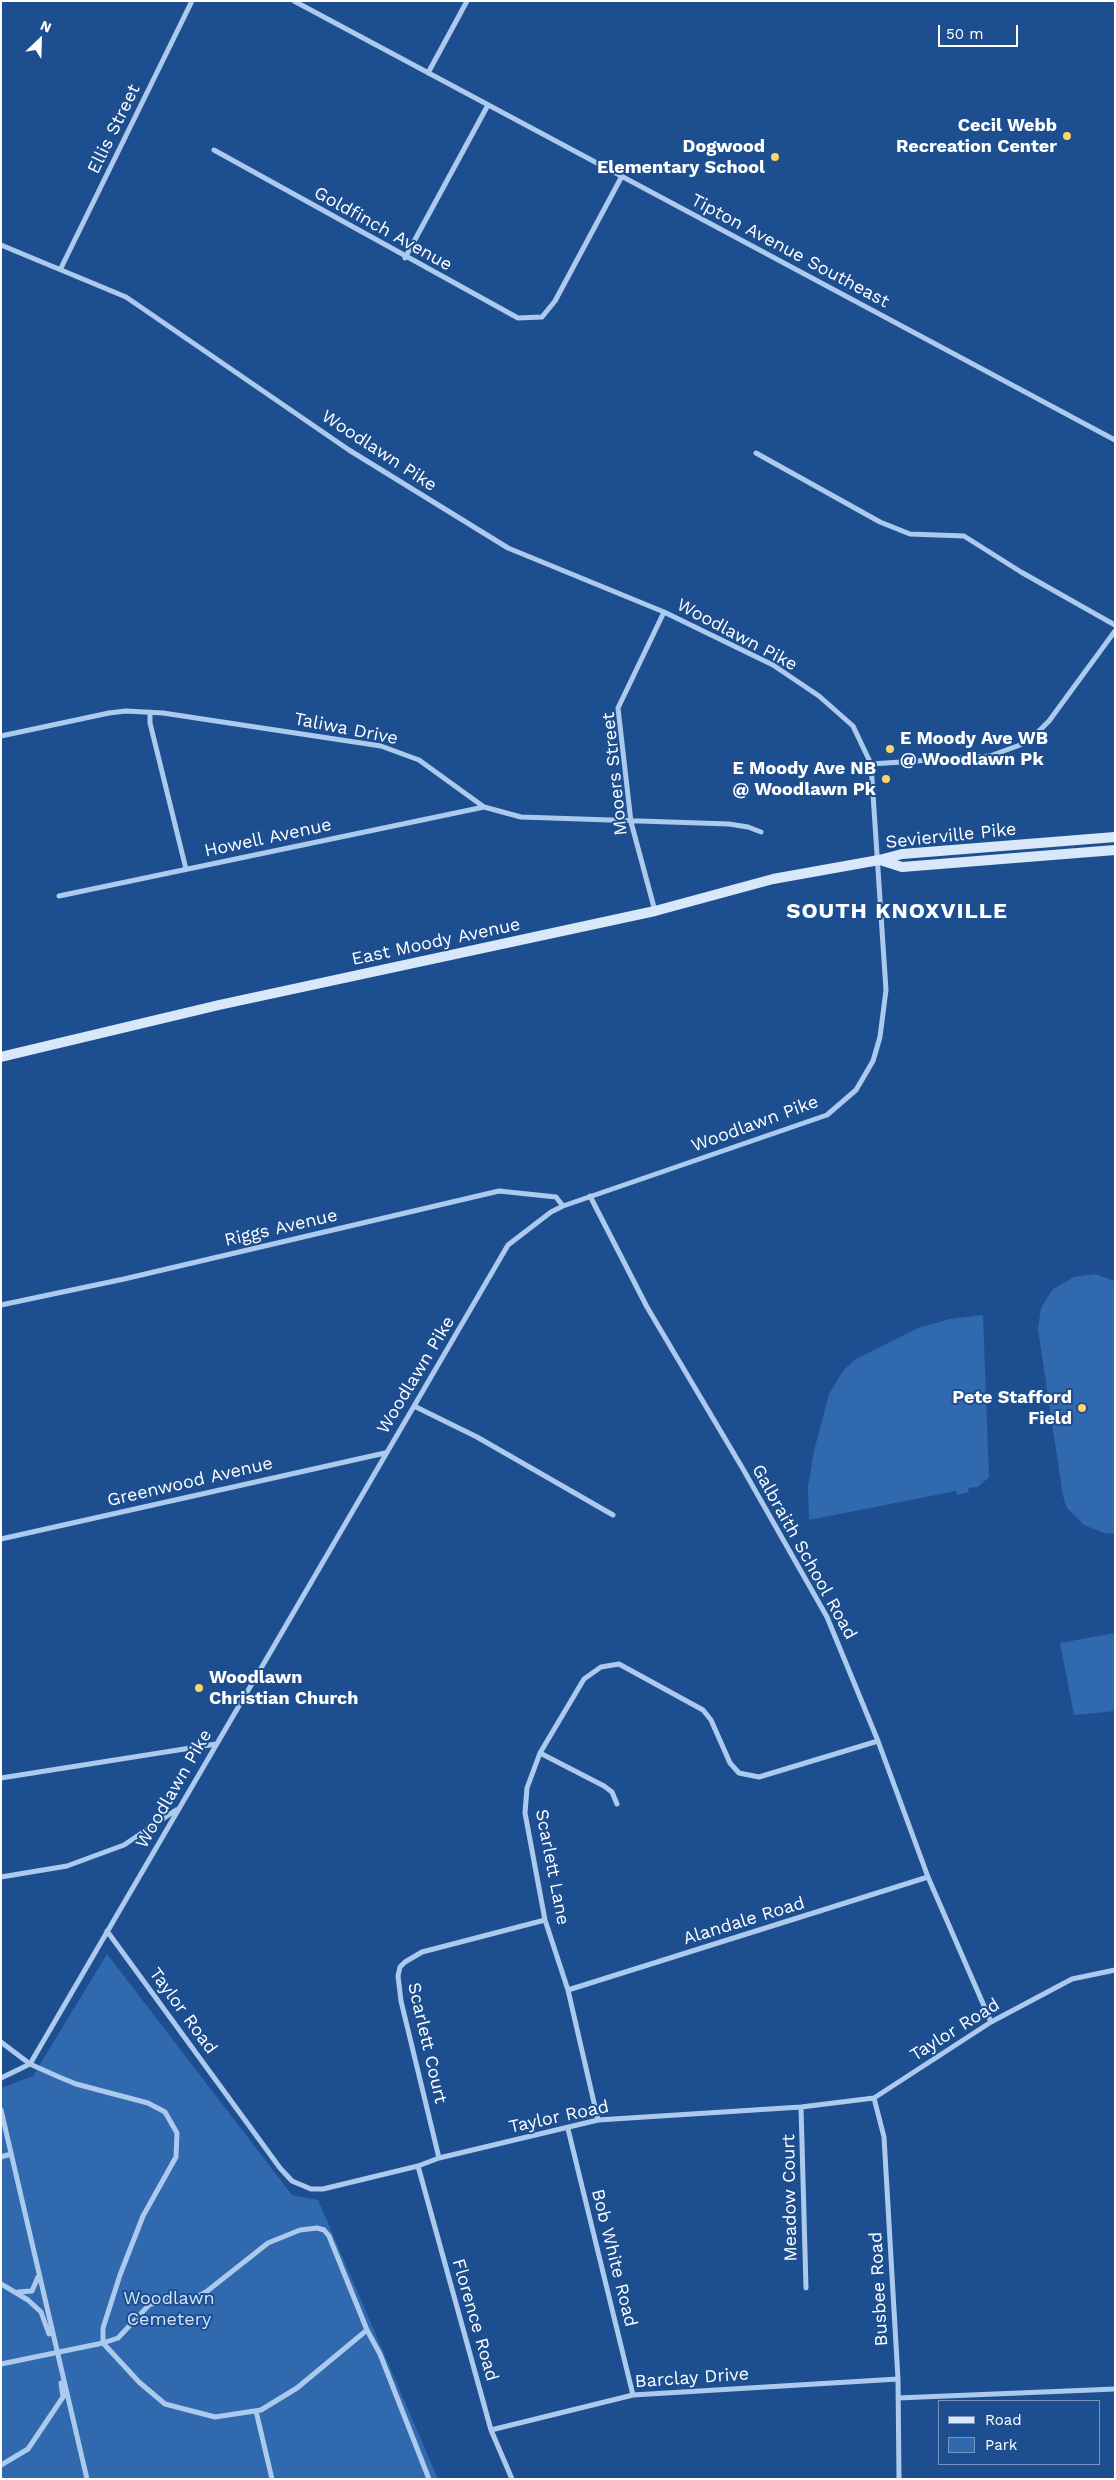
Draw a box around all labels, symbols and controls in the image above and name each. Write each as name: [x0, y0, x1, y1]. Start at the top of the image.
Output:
north arrow: [15, 15, 65, 65]
scale bar: [941, 15, 1021, 47]
text: N: [38, 17, 54, 36]
text: 50 m: [946, 25, 983, 43]
street label: Ellis Street: [83, 81, 145, 177]
place label: Cecil Webb Recreation Center: [896, 115, 1057, 158]
marker: Cecil Webb Recreation Center: [1061, 130, 1073, 142]
place label: Dogwood Elementary School: [597, 136, 765, 178]
marker: Dogwood Elementary School: [769, 151, 781, 163]
street label: Goldfinch Avenue: [310, 182, 456, 276]
street label: Tipton Avenue Southeast: [687, 189, 893, 313]
street label: Woodlawn Pike: [317, 406, 441, 496]
street label: Woodlawn Pike: [673, 594, 801, 676]
street label: Taliwa Drive: [292, 708, 400, 750]
street label: Mooers Street: [598, 711, 632, 837]
place label: E Moody Ave WB @ Woodlawn Pk: [900, 728, 1048, 771]
marker: E Moody Ave WB @ Woodlawn Pk: [884, 743, 896, 755]
place label: E Moody Ave NB @ Woodlawn Pk: [732, 758, 876, 801]
marker: E Moody Ave NB @ Woodlawn Pk: [880, 773, 892, 785]
street label: Howell Avenue: [202, 814, 334, 862]
street label: Sevierville Pike: [885, 818, 1017, 854]
district label: SOUTH KNOXVILLE: [784, 899, 1010, 925]
street label: East Moody Avenue: [350, 914, 522, 970]
street label: Woodlawn Pike: [689, 1091, 821, 1157]
street label: Riggs Avenue: [222, 1205, 340, 1251]
street label: Woodlawn Pike: [372, 1312, 460, 1438]
place label: Pete Stafford Field: [952, 1387, 1072, 1430]
marker: Pete Stafford Field: [1076, 1402, 1088, 1414]
street label: Greenwood Avenue: [105, 1452, 275, 1512]
street label: Galbraith School Road: [747, 1461, 861, 1643]
place label: Woodlawn Christian Church: [209, 1667, 358, 1710]
marker: Woodlawn Christian Church: [193, 1682, 205, 1694]
street label: Woodlawn Pike: [131, 1726, 217, 1852]
street label: Scarlett Lane: [530, 1807, 574, 1927]
street label: Alandale Road: [681, 1892, 807, 1950]
street label: Taylor Road: [144, 1963, 222, 2059]
street label: Scarlett Court: [403, 1980, 451, 2106]
street label: Taylor Road: [906, 1994, 1004, 2066]
street label: Taylor Road: [507, 2096, 611, 2138]
street label: Meadow Court: [778, 2134, 802, 2262]
street label: Bob White Road: [586, 2187, 642, 2329]
street label: Busbee Road: [865, 2231, 893, 2347]
street label: Florence Road: [447, 2256, 503, 2384]
park label: Woodlawn Cemetery: [123, 2288, 215, 2330]
street label: Barclay Drive: [634, 2363, 750, 2393]
legend: [938, 2400, 1101, 2465]
text: Road: [985, 2411, 1022, 2429]
text: Park: [985, 2436, 1017, 2454]

